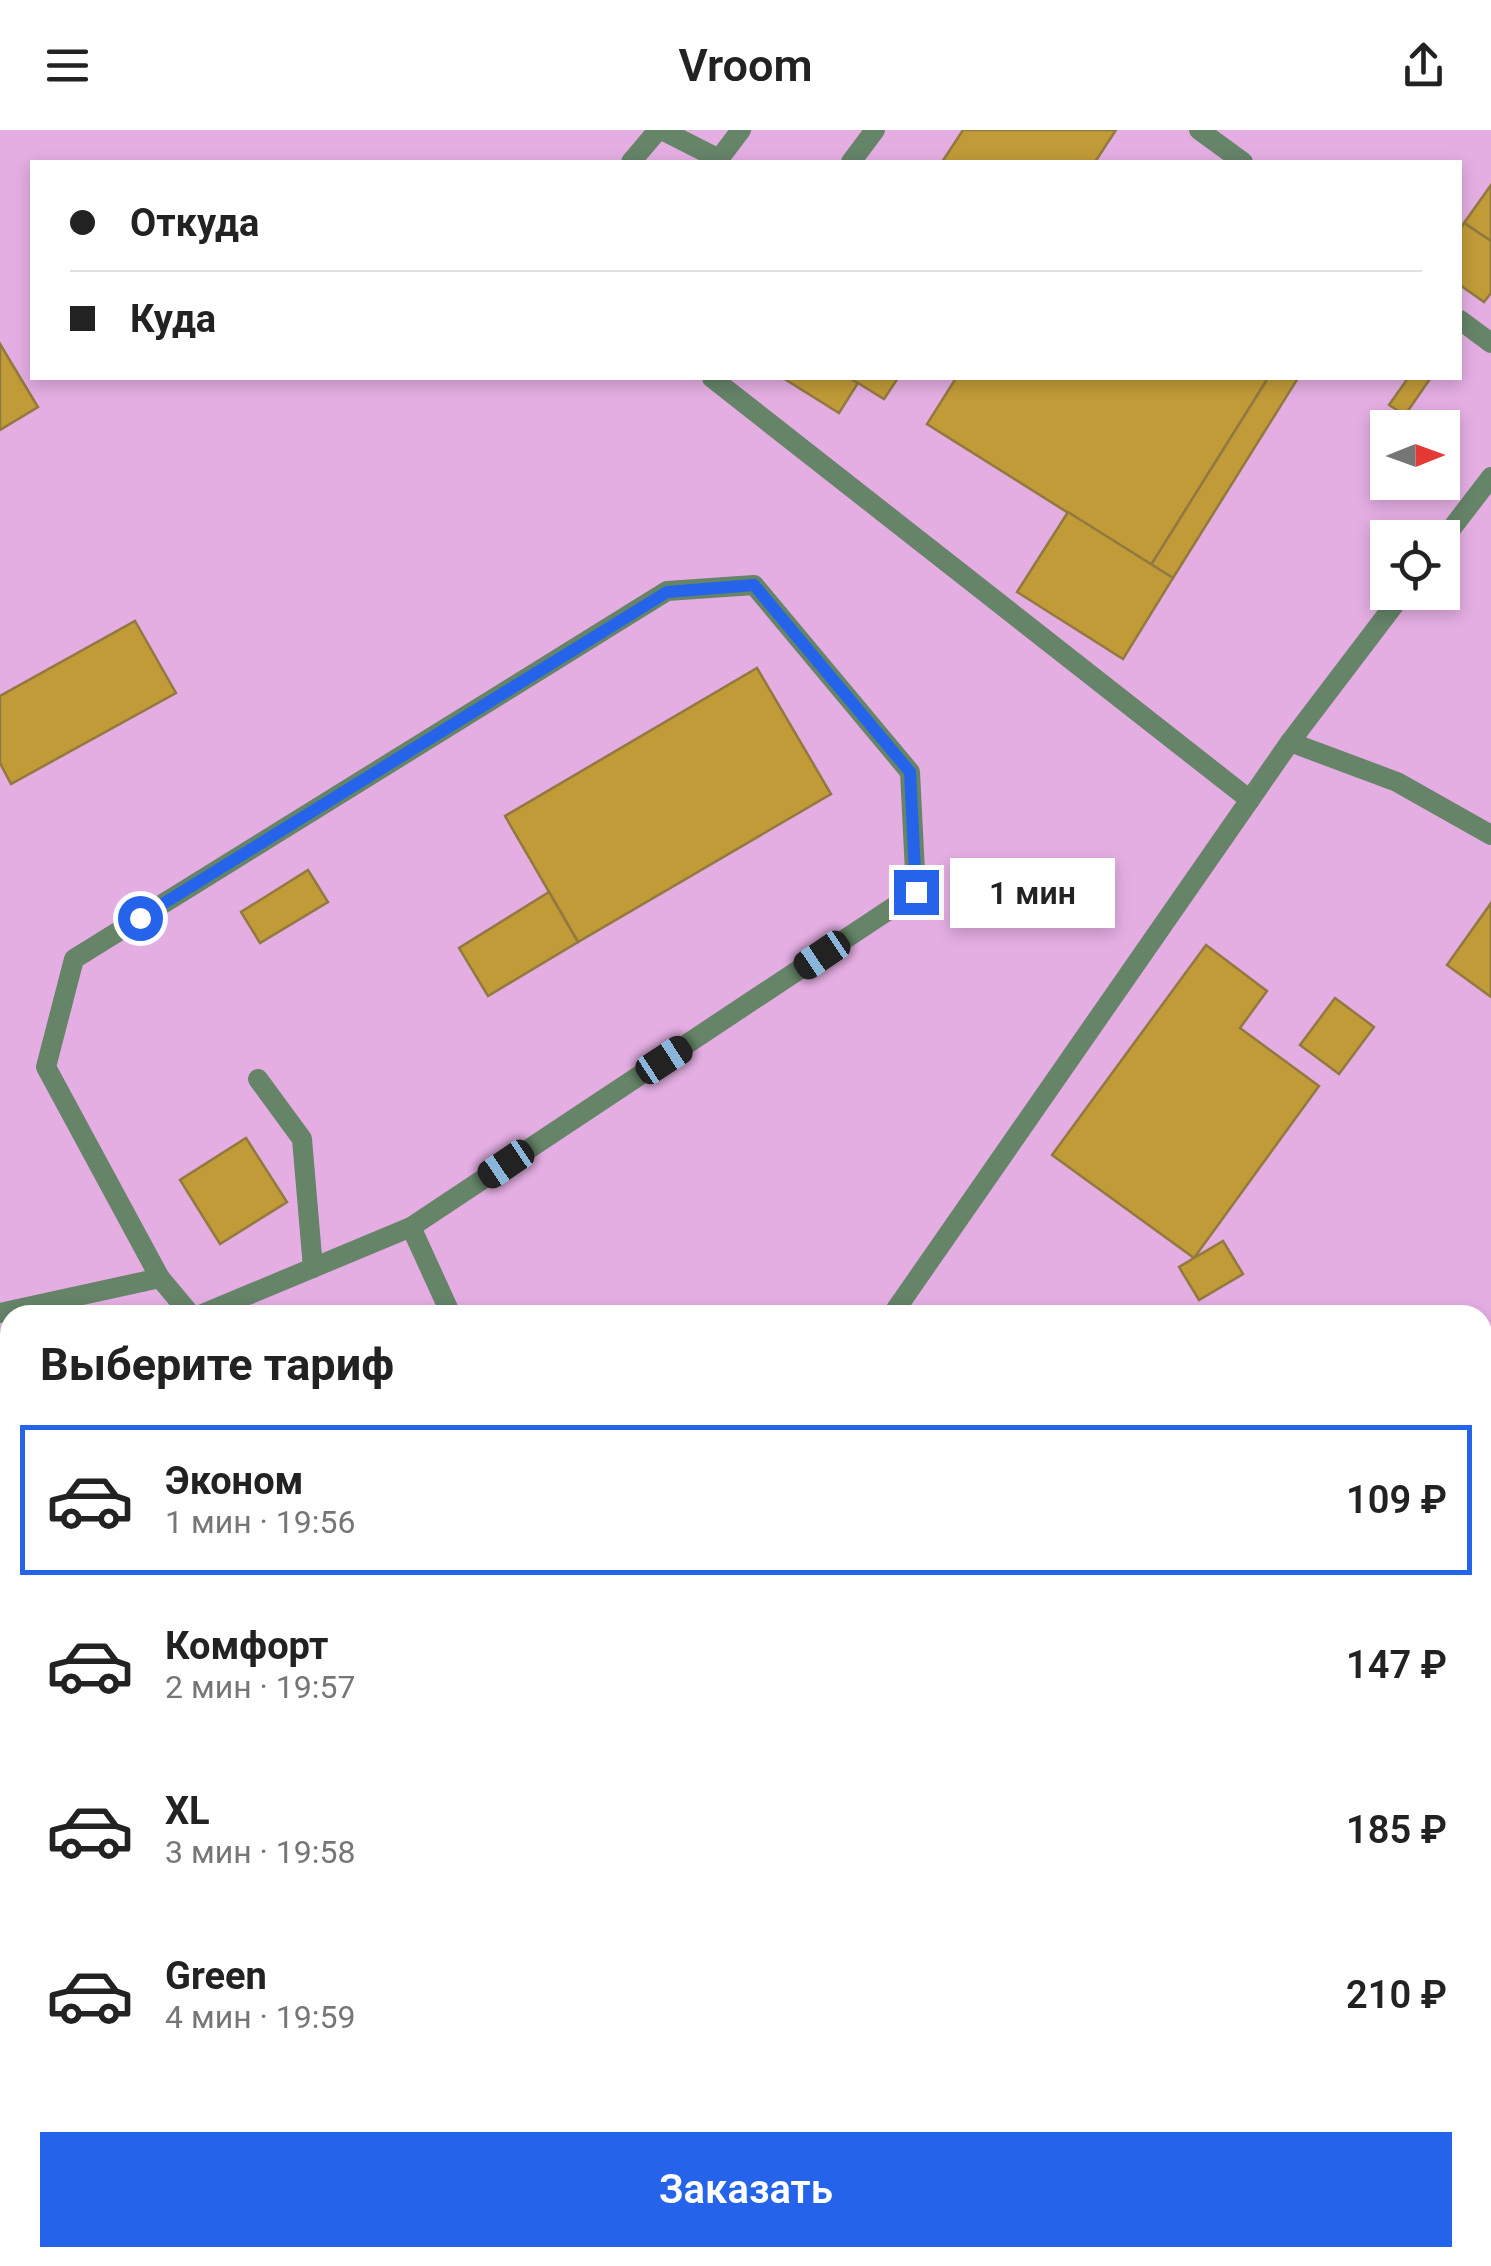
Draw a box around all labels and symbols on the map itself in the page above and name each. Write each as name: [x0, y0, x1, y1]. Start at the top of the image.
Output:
north arrow: [1370, 410, 1460, 500]
callout: 1 мин: [951, 857, 1116, 927]
route end: [894, 870, 939, 915]
route start: [118, 896, 163, 941]
car: [789, 926, 855, 984]
car: [631, 1031, 697, 1089]
car: [473, 1135, 539, 1193]

